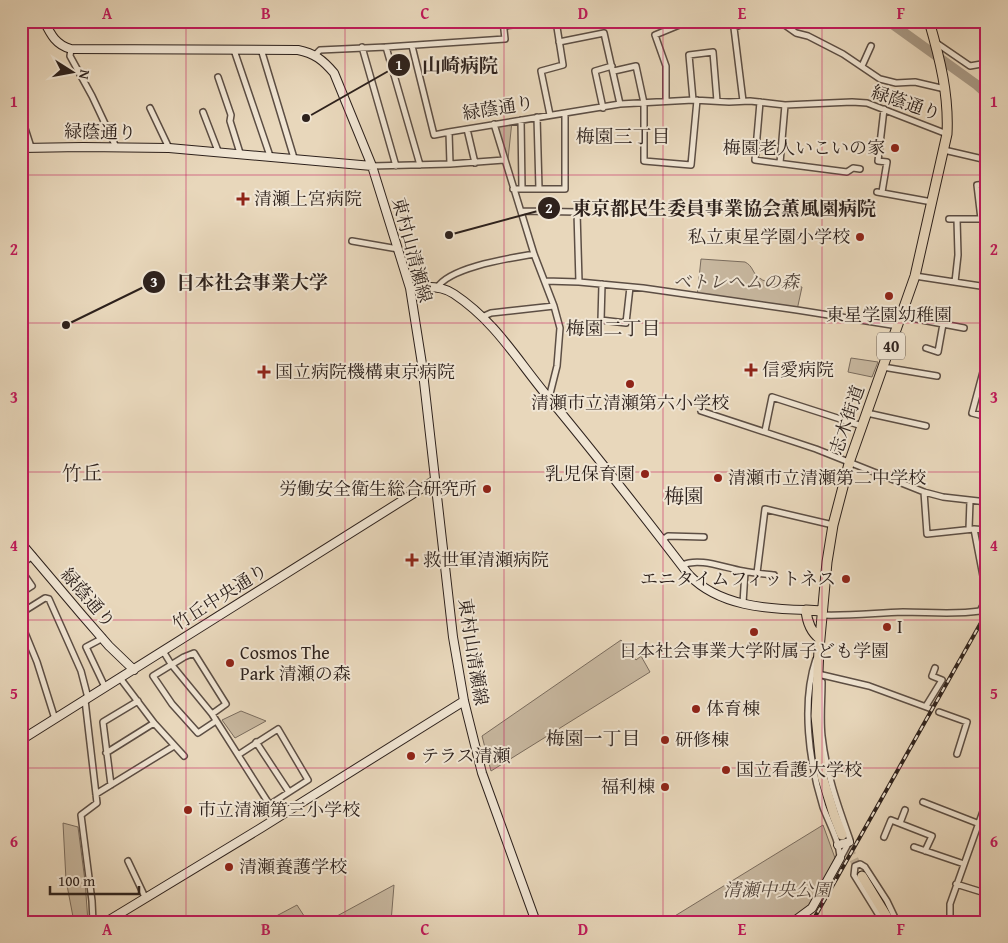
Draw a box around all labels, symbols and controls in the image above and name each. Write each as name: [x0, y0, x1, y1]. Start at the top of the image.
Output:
text: A: [102, 1, 113, 25]
text: B: [261, 1, 271, 25]
text: C: [420, 1, 430, 25]
text: D: [578, 1, 588, 25]
text: E: [738, 1, 747, 25]
text: F: [897, 1, 905, 25]
north arrow: [48, 48, 98, 98]
callout: 山崎病院: [387, 48, 508, 82]
text: 山崎病院: [422, 51, 498, 79]
text: 1: [395, 54, 403, 75]
text: N: [74, 68, 95, 82]
street label: 緑蔭通り: [868, 78, 945, 127]
text: 1: [10, 89, 18, 113]
street label: 緑蔭通り: [460, 89, 536, 126]
text: 1: [990, 89, 998, 113]
street label: 緑蔭通り: [64, 117, 136, 146]
district label: 梅園三丁目: [575, 122, 671, 150]
place label: 梅園老人いこいの家: [723, 134, 885, 161]
marker: 梅園老人いこいの家: [889, 142, 901, 154]
place label: 清瀬上宮病院: [254, 185, 362, 212]
callout: 東京都民生委員事業協会薫風園病院: [537, 191, 886, 225]
marker: 清瀬上宮病院: [236, 192, 250, 206]
street label: 東村山清瀬線: [385, 194, 439, 306]
text: 東京都民生委員事業協会薫風園病院: [572, 194, 876, 222]
text: 2: [545, 197, 553, 218]
place label: 私立東星学園小学校: [688, 223, 850, 250]
marker: 私立東星学園小学校: [854, 231, 866, 243]
text: 2: [10, 237, 18, 261]
text: 2: [990, 237, 998, 261]
callout: 日本社会事業大学: [141, 265, 338, 299]
text: 日本社会事業大学: [176, 268, 328, 296]
park label: ベトレヘムの森: [673, 268, 801, 295]
text: 3: [150, 271, 158, 292]
marker: 東星学園幼稚園: [883, 290, 895, 302]
place label: 東星学園幼稚園: [826, 301, 952, 328]
district label: 梅園二丁目: [565, 314, 661, 342]
road number: 40: [877, 332, 905, 360]
place label: 信愛病院: [762, 356, 834, 383]
place label: 国立病院機構東京病院: [275, 358, 455, 385]
marker: 信愛病院: [744, 363, 758, 377]
marker: 国立病院機構東京病院: [257, 365, 271, 379]
marker: 清瀬市立清瀬第六小学校: [624, 378, 636, 390]
street label: 志木街道: [822, 381, 871, 458]
text: 3: [10, 385, 18, 409]
text: 3: [990, 385, 998, 409]
place label: 清瀬市立清瀬第六小学校: [531, 389, 729, 416]
district label: 竹丘: [62, 458, 102, 487]
place label: 乳児保育園: [545, 460, 635, 487]
place label: 清瀬市立清瀬第二中学校: [728, 464, 926, 491]
marker: 乳児保育園: [639, 468, 651, 480]
marker: 清瀬市立清瀬第二中学校: [712, 472, 724, 484]
place label: 労働安全衛生総合研究所: [279, 475, 477, 502]
district label: 梅園: [664, 481, 704, 510]
marker: 労働安全衛生総合研究所: [481, 483, 493, 495]
text: 4: [10, 533, 18, 557]
text: 4: [990, 533, 998, 557]
place label: 救世軍清瀬病院: [423, 546, 549, 573]
marker: 救世軍清瀬病院: [405, 553, 419, 567]
street label: 竹丘中央通り: [167, 557, 273, 637]
street label: 緑蔭通り: [55, 562, 122, 634]
place label: エニタイムフィットネス: [640, 565, 836, 592]
marker: エニタイムフィットネス: [840, 573, 852, 585]
street label: 東村山清瀬線: [452, 596, 495, 707]
place label: Ⅰ: [897, 613, 903, 640]
marker: Ⅰ: [881, 621, 893, 633]
marker: 日本社会事業大学附属子ども学園: [748, 626, 760, 638]
place label: 日本社会事業大学附属子ども学園: [619, 637, 889, 664]
place label: Cosmos The Park 清瀬の森: [240, 639, 351, 687]
marker: Cosmos The Park 清瀬の森: [224, 657, 236, 669]
text: 5: [10, 681, 18, 705]
text: 5: [990, 681, 998, 705]
place label: 体育棟: [706, 695, 760, 722]
marker: 体育棟: [690, 703, 702, 715]
district label: 梅園一丁目: [545, 724, 641, 752]
place label: 研修棟: [675, 726, 729, 753]
marker: 研修棟: [659, 734, 671, 746]
place label: テラス清瀬: [421, 742, 510, 769]
marker: テラス清瀬: [405, 750, 417, 762]
place label: 国立看護大学校: [736, 756, 862, 783]
marker: 国立看護大学校: [720, 764, 732, 776]
place label: 福利棟: [601, 773, 655, 800]
marker: 福利棟: [659, 781, 671, 793]
place label: 市立清瀬第三小学校: [198, 796, 360, 823]
marker: 市立清瀬第三小学校: [182, 804, 194, 816]
text: 6: [10, 829, 18, 853]
text: 6: [990, 829, 998, 853]
place label: 清瀬養護学校: [239, 853, 347, 880]
marker: 清瀬養護学校: [223, 861, 235, 873]
scale bar: [50, 863, 139, 895]
text: 100 m: [58, 870, 96, 891]
park label: 清瀬中央公園: [723, 876, 834, 903]
text: A: [102, 917, 113, 941]
text: B: [261, 917, 271, 941]
text: C: [420, 917, 430, 941]
text: D: [578, 917, 588, 941]
text: E: [738, 917, 747, 941]
text: F: [897, 917, 905, 941]

